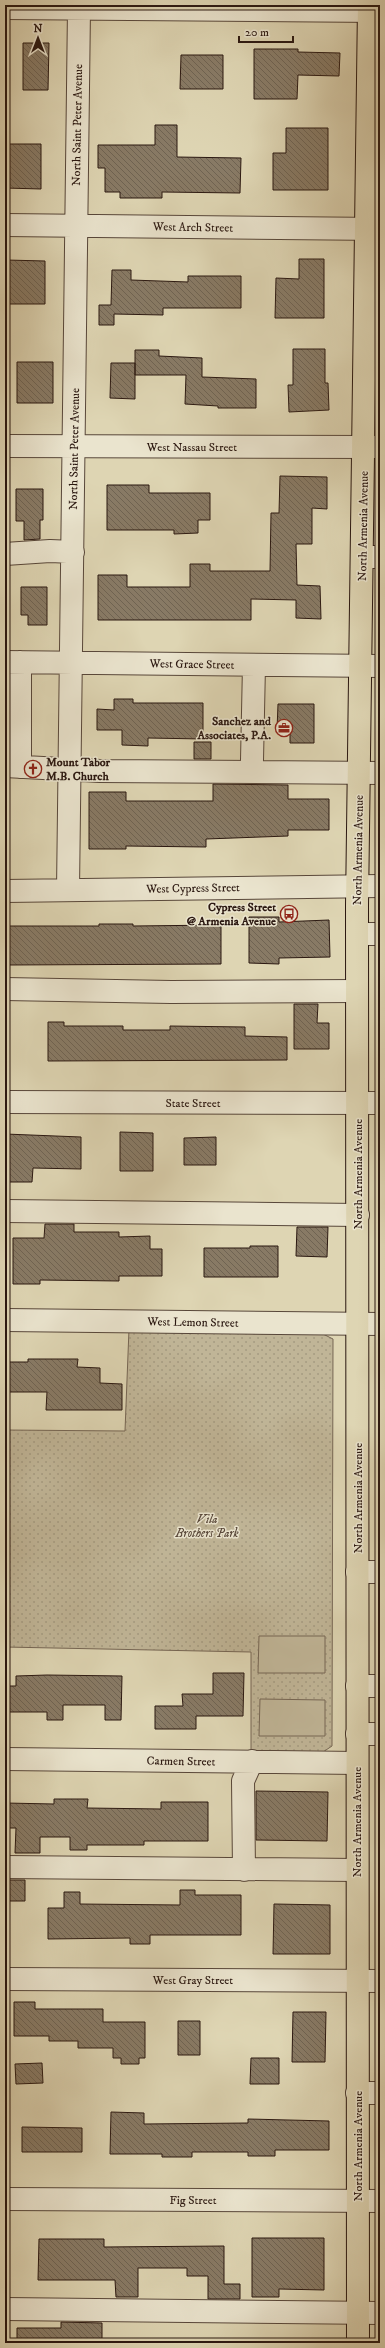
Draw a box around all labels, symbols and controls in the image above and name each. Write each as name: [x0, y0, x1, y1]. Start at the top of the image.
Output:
north arrow: [18, 18, 58, 58]
scale bar: [239, 18, 293, 44]
text: N: [33, 22, 43, 36]
text: 20 m: [245, 25, 269, 40]
street label: North Saint Peter Avenue: [69, 64, 86, 186]
street label: West Arch Street: [152, 219, 233, 236]
street label: North Saint Peter Avenue: [66, 388, 83, 510]
street label: West Nassau Street: [146, 440, 237, 455]
street label: North Armenia Avenue: [355, 471, 372, 581]
street label: West Grace Street: [148, 656, 235, 673]
place label: Sanchez and Associates, P.A.: [196, 714, 272, 743]
office icon: Sanchez and Associates, P.A.: [274, 718, 294, 738]
place label: Mount Tabor M.B. Church: [46, 755, 111, 784]
church icon: Mount Tabor M.B. Church: [23, 759, 43, 779]
street label: North Armenia Avenue: [350, 795, 367, 905]
street label: West Cypress Street: [145, 880, 240, 897]
place label: Cypress Street @ Armenia Avenue: [187, 900, 276, 929]
bus stop icon: Cypress Street @ Armenia Avenue: [279, 904, 299, 924]
street label: State Street: [165, 1096, 221, 1111]
street label: North Armenia Avenue: [351, 1119, 366, 1229]
street label: West Lemon Street: [146, 1314, 239, 1331]
street label: North Armenia Avenue: [351, 1443, 366, 1553]
park label: Vila Brothers Park: [174, 1512, 239, 1541]
street label: Carmen Street: [147, 1753, 216, 1770]
street label: North Armenia Avenue: [350, 1767, 365, 1877]
street label: West Gray Street: [152, 1973, 233, 1988]
street label: North Armenia Avenue: [351, 2091, 366, 2201]
street label: Fig Street: [169, 2193, 217, 2208]

